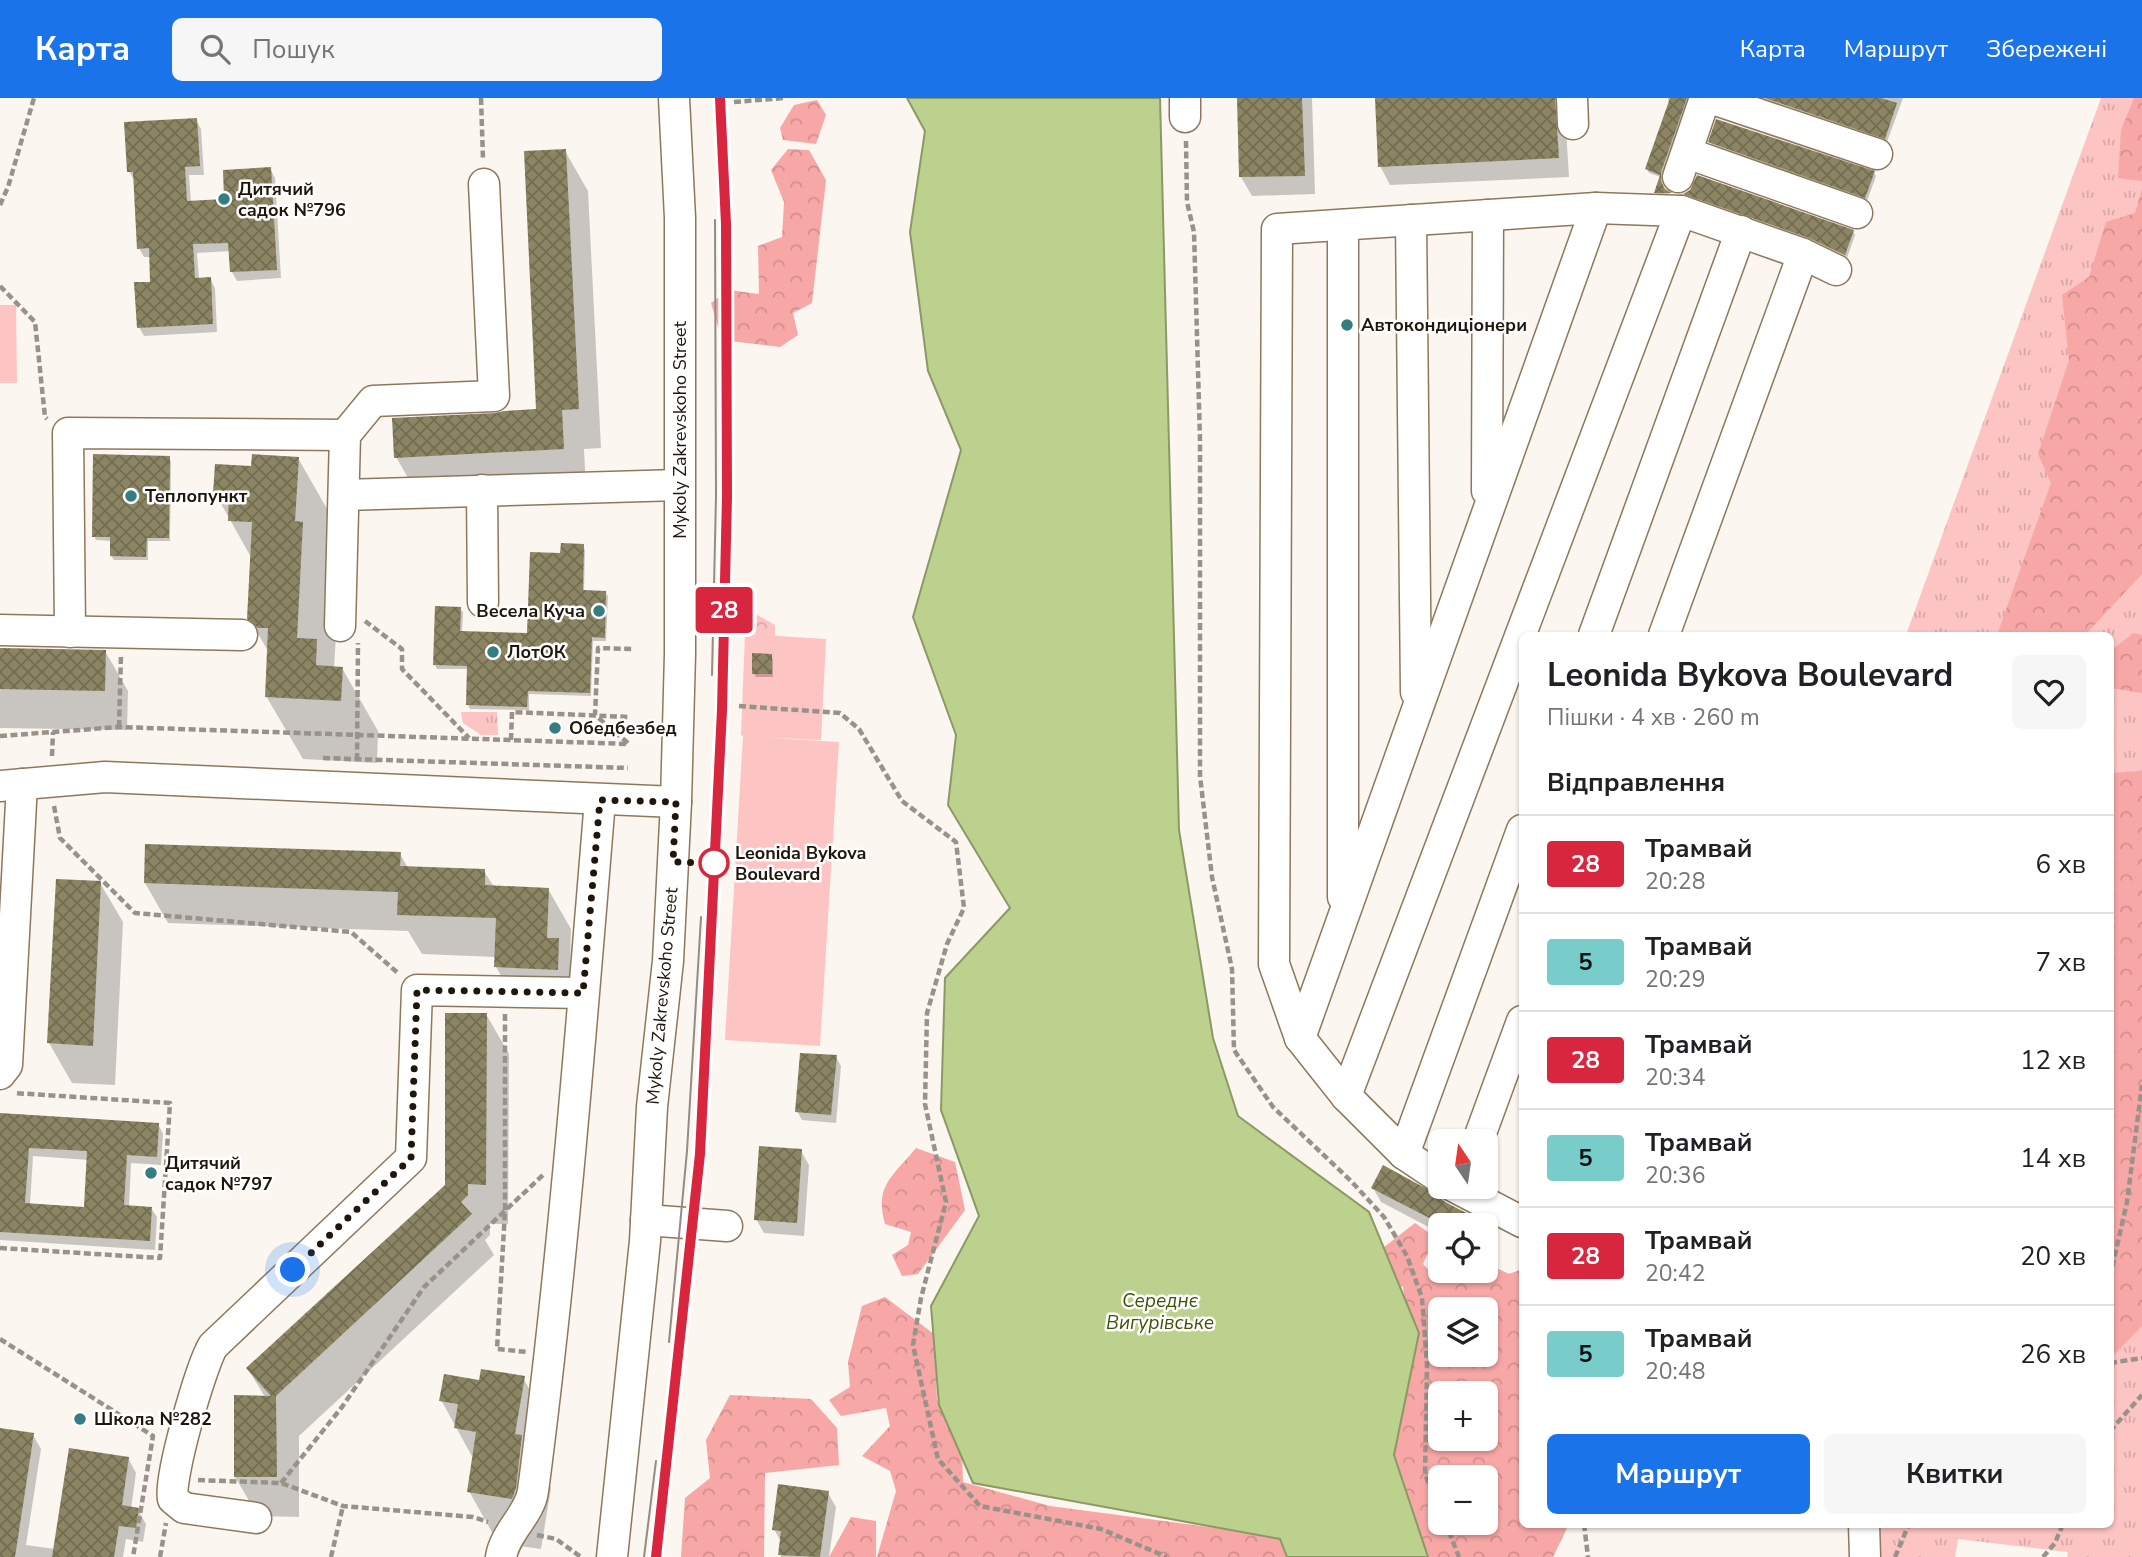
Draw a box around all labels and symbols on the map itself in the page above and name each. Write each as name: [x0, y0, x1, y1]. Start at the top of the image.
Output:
place label: Дитячий садок №796: [238, 177, 346, 222]
marker: Дитячий садок №796: [216, 191, 232, 207]
place label: Автокондиціонери: [1361, 313, 1527, 337]
marker: Автокондиціонери: [1339, 317, 1355, 333]
street label: Mykoly Zakrevskoho Street: [668, 320, 692, 539]
place label: Теплопункт: [145, 484, 248, 508]
marker: Теплопункт: [123, 488, 139, 504]
line badge: 28: [692, 587, 756, 633]
place label: Весела Куча: [476, 599, 585, 623]
marker: Весела Куча: [591, 603, 607, 619]
place label: ЛотОК: [507, 640, 567, 664]
marker: ЛотОК: [485, 644, 501, 660]
place label: Обедбезбед: [569, 716, 677, 740]
marker: Обедбезбед: [547, 720, 563, 736]
place label: Leonida Bykova Boulevard: [735, 841, 866, 886]
marker: Leonida Bykova Boulevard: [699, 848, 729, 878]
street label: Mykoly Zakrevskoho Street: [641, 886, 684, 1105]
north arrow: [1428, 1129, 1498, 1199]
place label: Дитячий садок №797: [165, 1151, 273, 1196]
marker: Дитячий садок №797: [143, 1165, 159, 1181]
your location: [275, 1252, 310, 1287]
water label: Середнє Вигурівське: [1106, 1288, 1214, 1336]
place label: Школа №282: [94, 1407, 212, 1431]
marker: Школа №282: [72, 1411, 88, 1427]

